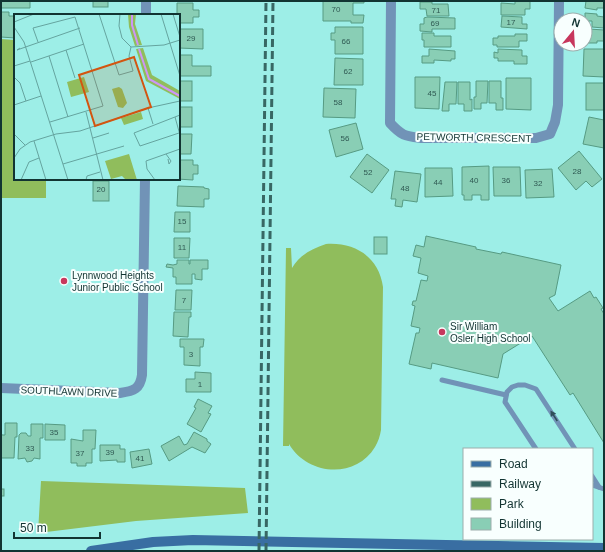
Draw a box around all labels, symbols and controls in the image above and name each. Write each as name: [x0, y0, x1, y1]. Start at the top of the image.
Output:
house number: 70: [332, 5, 341, 14]
house number: 71: [432, 6, 441, 15]
north arrow: [553, 12, 593, 52]
inset map: [14, 14, 180, 180]
text: N: [570, 16, 582, 29]
house number: 17: [507, 18, 516, 27]
house number: 69: [431, 19, 440, 28]
house number: 29: [187, 34, 196, 43]
house number: 66: [342, 37, 351, 46]
house number: 62: [344, 67, 353, 76]
house number: 45: [428, 89, 437, 98]
house number: 58: [334, 98, 343, 107]
street label: PETWORTH CRESCENT: [416, 131, 531, 144]
house number: 56: [341, 134, 350, 143]
house number: 28: [573, 167, 582, 176]
house number: 52: [364, 168, 373, 177]
house number: 40: [470, 176, 479, 185]
house number: 36: [502, 176, 511, 185]
house number: 44: [434, 178, 443, 187]
house number: 32: [534, 179, 543, 188]
house number: 48: [401, 184, 410, 193]
house number: 20: [97, 185, 106, 194]
house number: 15: [178, 217, 187, 226]
house number: 11: [178, 243, 187, 252]
place label: Lynnwood Heights Junior Public School: [72, 270, 163, 293]
marker: Lynnwood Heights Junior Public School: [59, 276, 69, 286]
house number: 7: [182, 296, 187, 305]
place label: Sir William Osler High School: [450, 321, 531, 344]
marker: Sir William Osler High School: [437, 327, 447, 337]
house number: 3: [189, 350, 194, 359]
house number: 1: [198, 380, 203, 389]
street label: SOUTHLAWN DRIVE: [20, 384, 118, 399]
one-way arrow: [550, 410, 557, 422]
house number: 35: [50, 428, 59, 437]
house number: 33: [26, 444, 35, 453]
house number: 39: [106, 448, 115, 457]
legend: [463, 448, 593, 540]
house number: 37: [76, 449, 85, 458]
house number: 41: [136, 454, 145, 463]
text: Road: [499, 457, 528, 471]
text: Railway: [499, 477, 541, 491]
text: Park: [499, 497, 525, 511]
scale bar: [14, 514, 100, 540]
text: Building: [499, 517, 542, 531]
text: 50 m: [20, 521, 47, 535]

